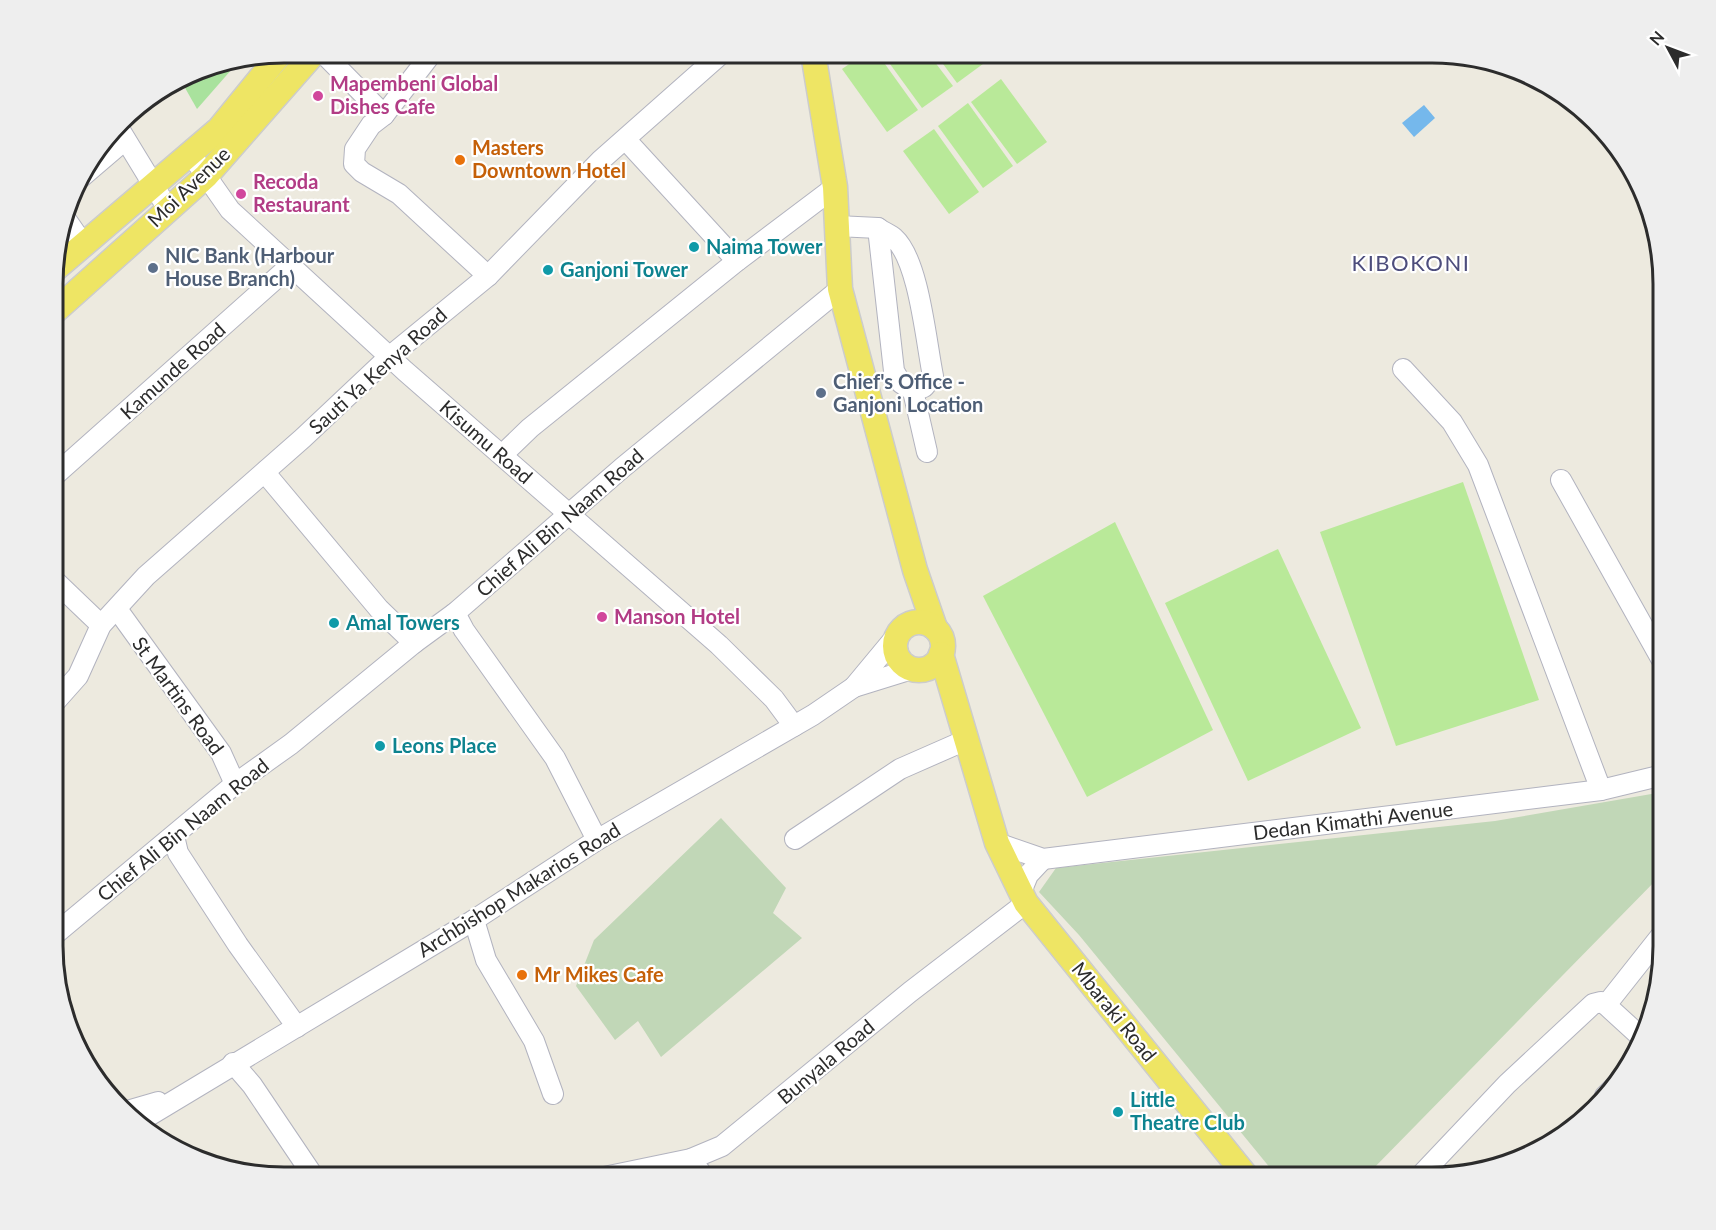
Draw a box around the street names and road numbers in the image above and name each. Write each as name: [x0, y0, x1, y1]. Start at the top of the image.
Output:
street label: Moi Avenue: [142, 141, 234, 231]
street label: Sauti Ya Kenya Road: [303, 302, 451, 438]
street label: Kamunde Road: [115, 317, 230, 424]
street label: Kisumu Road: [435, 394, 538, 488]
street label: Chief Ali Bin Naam Road: [471, 443, 648, 601]
street label: St Martins Road: [128, 632, 230, 759]
street label: Chief Ali Bin Naam Road: [92, 753, 273, 906]
street label: Dedan Kimathi Avenue: [1252, 796, 1454, 844]
street label: Archbishop Makarios Road: [413, 817, 624, 961]
street label: Mbaraki Road: [1067, 957, 1162, 1066]
street label: Bunyala Road: [772, 1014, 879, 1109]

